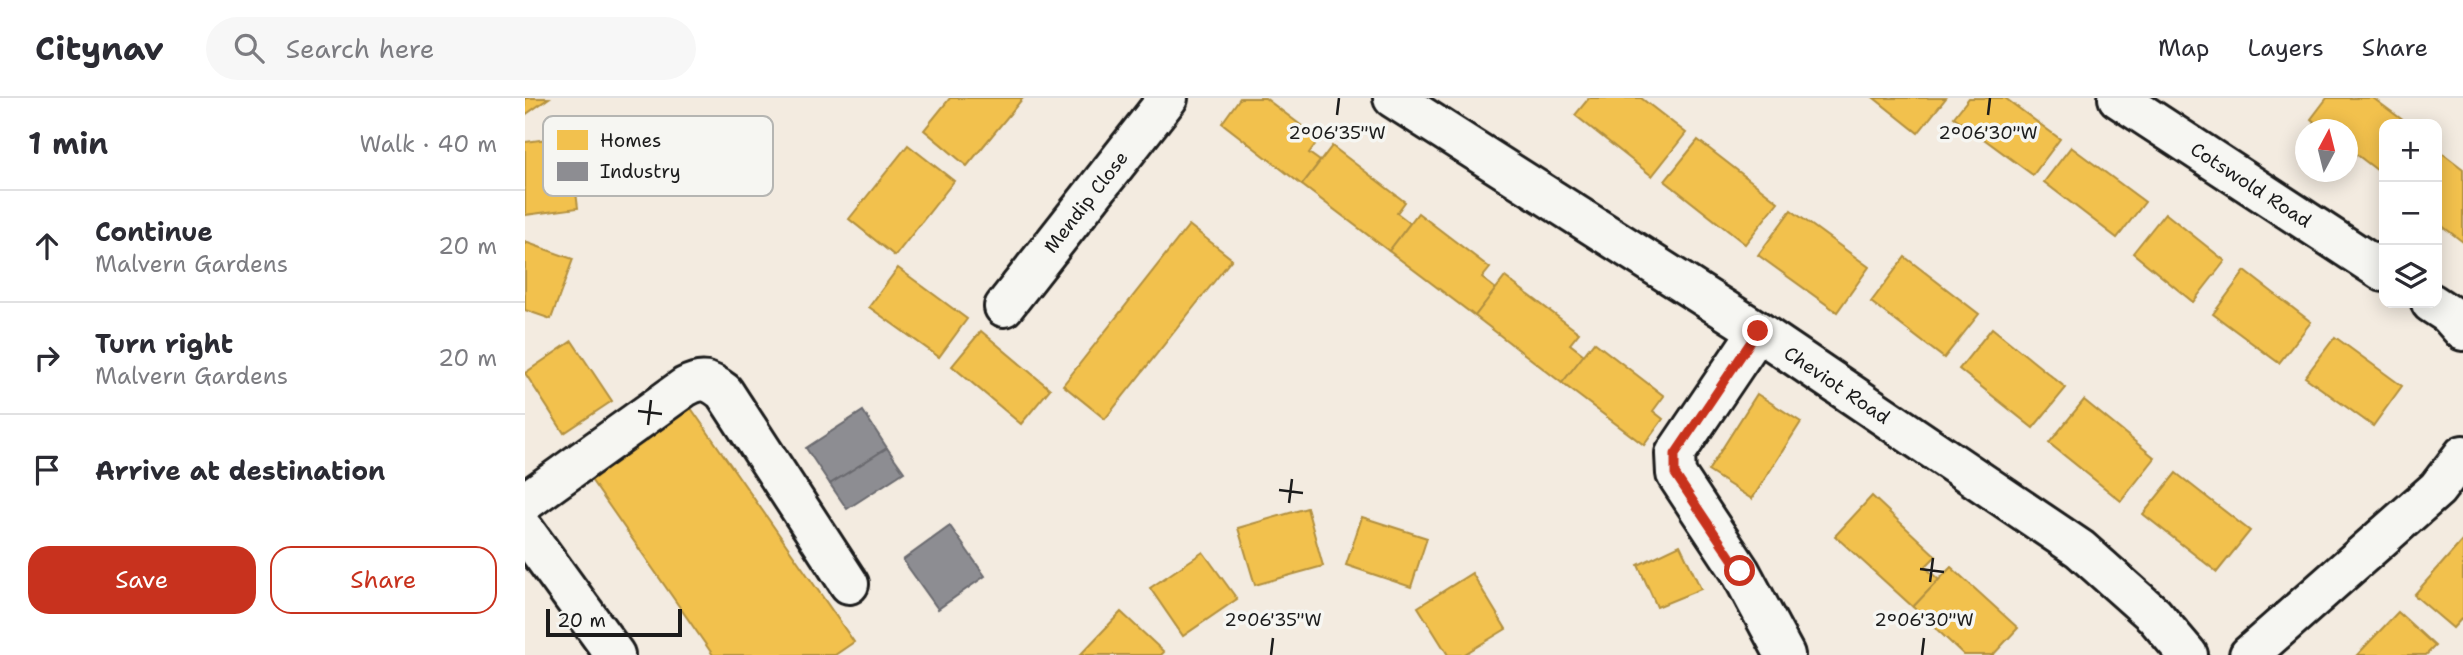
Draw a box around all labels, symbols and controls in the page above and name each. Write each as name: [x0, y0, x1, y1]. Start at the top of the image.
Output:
search box: [206, 17, 696, 80]
text: Citynav: [35, 26, 164, 71]
icon: search: [230, 29, 268, 67]
text: Search here: [286, 31, 434, 66]
text: Map: [2158, 32, 2209, 64]
text: Layers: [2247, 32, 2324, 64]
text: Share: [2362, 32, 2428, 64]
legend: [543, 116, 773, 196]
north arrow: [2295, 119, 2358, 182]
map controls: [2379, 119, 2442, 308]
button: +: [2379, 119, 2442, 182]
text: 2°06'35"W: [1288, 121, 1386, 145]
text: 2°06'30"W: [1938, 121, 2038, 145]
text: 1 min: [28, 123, 108, 164]
text: Homes: [600, 128, 661, 153]
text: Walk · 40 m: [360, 129, 497, 159]
street label: Cotswold Road: [2186, 137, 2316, 233]
street label: Mendip Close: [1038, 146, 1134, 258]
text: Industry: [600, 159, 681, 184]
button: −: [2379, 182, 2442, 245]
text: Continue: [95, 214, 213, 249]
icon: ahead: [28, 227, 66, 265]
text: 20 m: [438, 231, 497, 261]
button: layers: [2379, 245, 2442, 308]
text: Malvern Gardens: [95, 249, 288, 279]
route end: [1742, 315, 1773, 346]
text: Turn right: [95, 326, 233, 361]
icon: right: [28, 339, 66, 377]
street label: Cheviot Road: [1779, 340, 1895, 430]
text: 20 m: [438, 343, 497, 373]
text: Malvern Gardens: [95, 361, 288, 391]
icon: arrive: [28, 451, 66, 489]
text: Arrive at destination: [95, 453, 385, 488]
button: Save: [28, 546, 256, 614]
button: Share: [270, 546, 497, 614]
route start: [1724, 555, 1755, 586]
scale bar: [546, 606, 683, 638]
text: 20 m: [557, 608, 606, 633]
text: 2°06'35"W: [1224, 608, 1322, 632]
text: 2°06'30"W: [1874, 608, 1974, 632]

